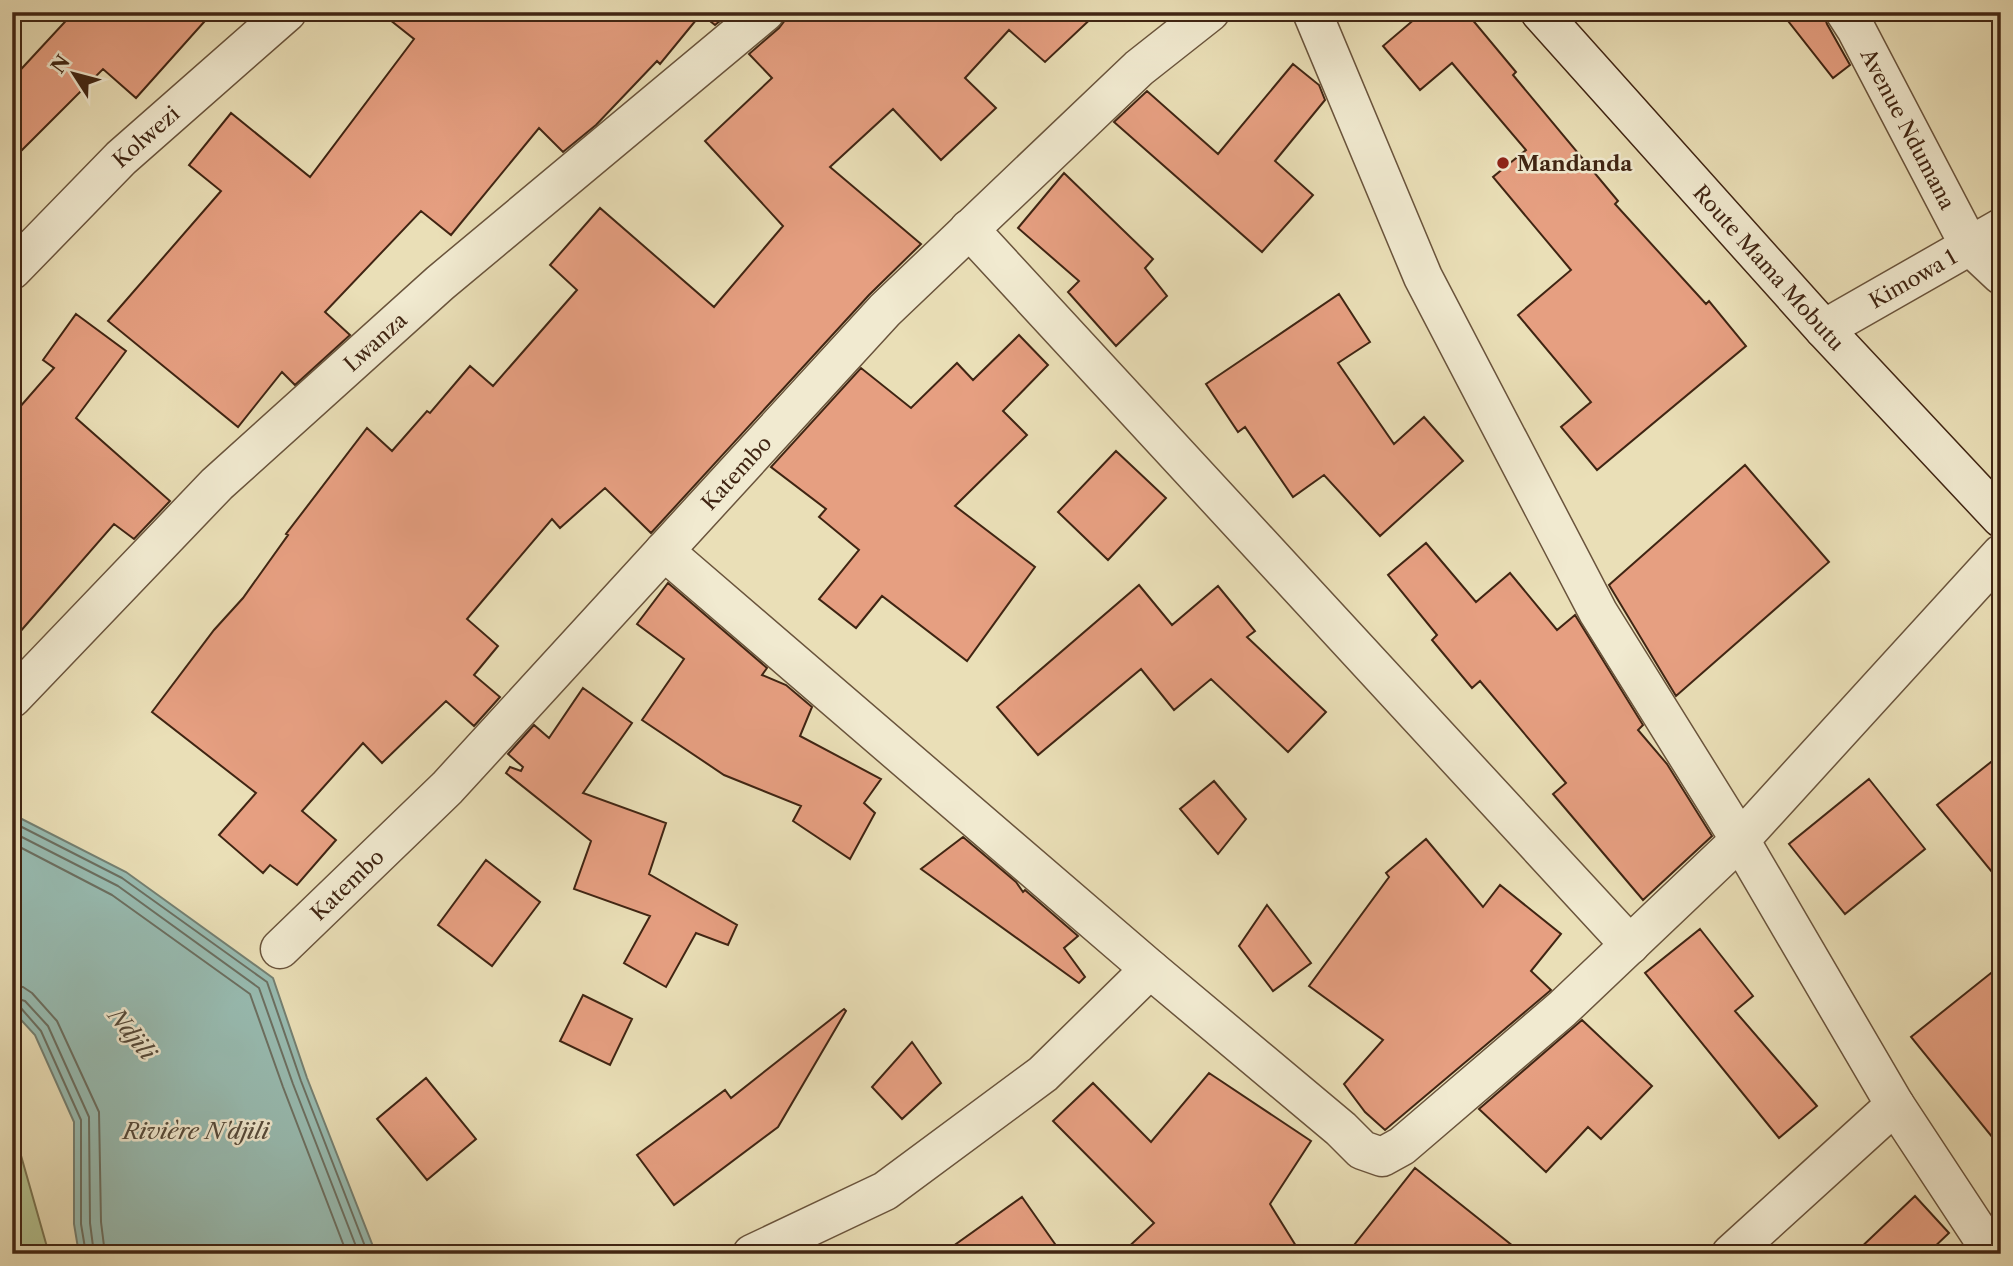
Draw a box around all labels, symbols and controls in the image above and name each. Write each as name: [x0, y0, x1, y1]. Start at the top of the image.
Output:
north arrow: [38, 38, 108, 108]
street label: Avenue Ndumana: [1856, 43, 1961, 214]
text: N: [46, 51, 75, 78]
street label: Kolwezi: [107, 100, 184, 172]
place label: Mandanda: [1517, 151, 1633, 176]
marker: Mandanda: [1495, 155, 1511, 171]
street label: Route Mama Mobutu: [1688, 180, 1850, 355]
street label: Kimowa 1: [1864, 244, 1961, 313]
street label: Lwanza: [338, 306, 412, 376]
street label: Katembo: [696, 430, 776, 515]
street label: Katembo: [305, 844, 389, 925]
water label: Ndjili: [101, 1000, 163, 1067]
water label: Rivière N'djili: [121, 1117, 271, 1145]

